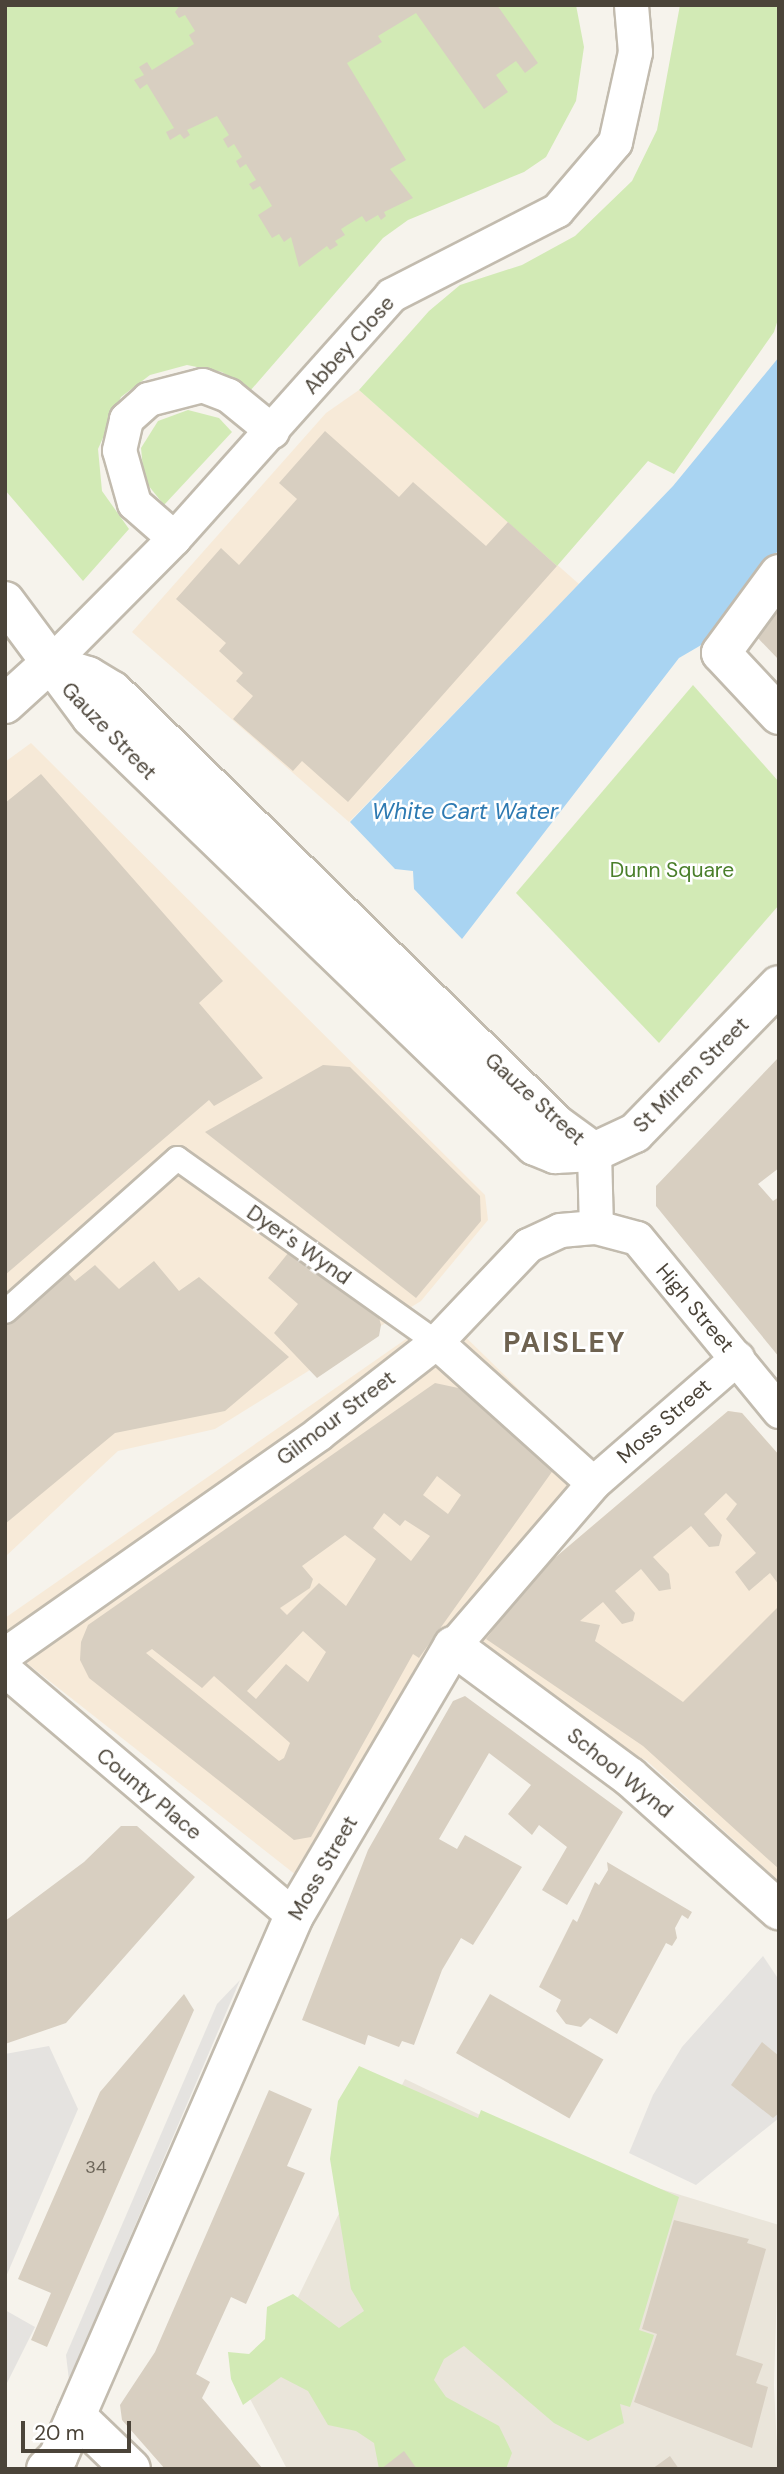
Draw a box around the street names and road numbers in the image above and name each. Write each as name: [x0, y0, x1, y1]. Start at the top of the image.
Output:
street label: Abbey Close: [298, 291, 400, 399]
street label: Gauze Street: [56, 677, 162, 785]
street label: St Mirren Street: [628, 1012, 754, 1138]
street label: Gauze Street: [480, 1047, 590, 1151]
street label: Dyer's Wynd: [242, 1200, 356, 1290]
street label: High Street: [651, 1258, 739, 1358]
street label: Gilmour Street: [272, 1365, 400, 1471]
street label: Moss Street: [612, 1373, 716, 1469]
street label: School Wynd: [562, 1723, 678, 1823]
street label: County Place: [91, 1743, 207, 1845]
street label: Moss Street: [283, 1811, 363, 1925]

